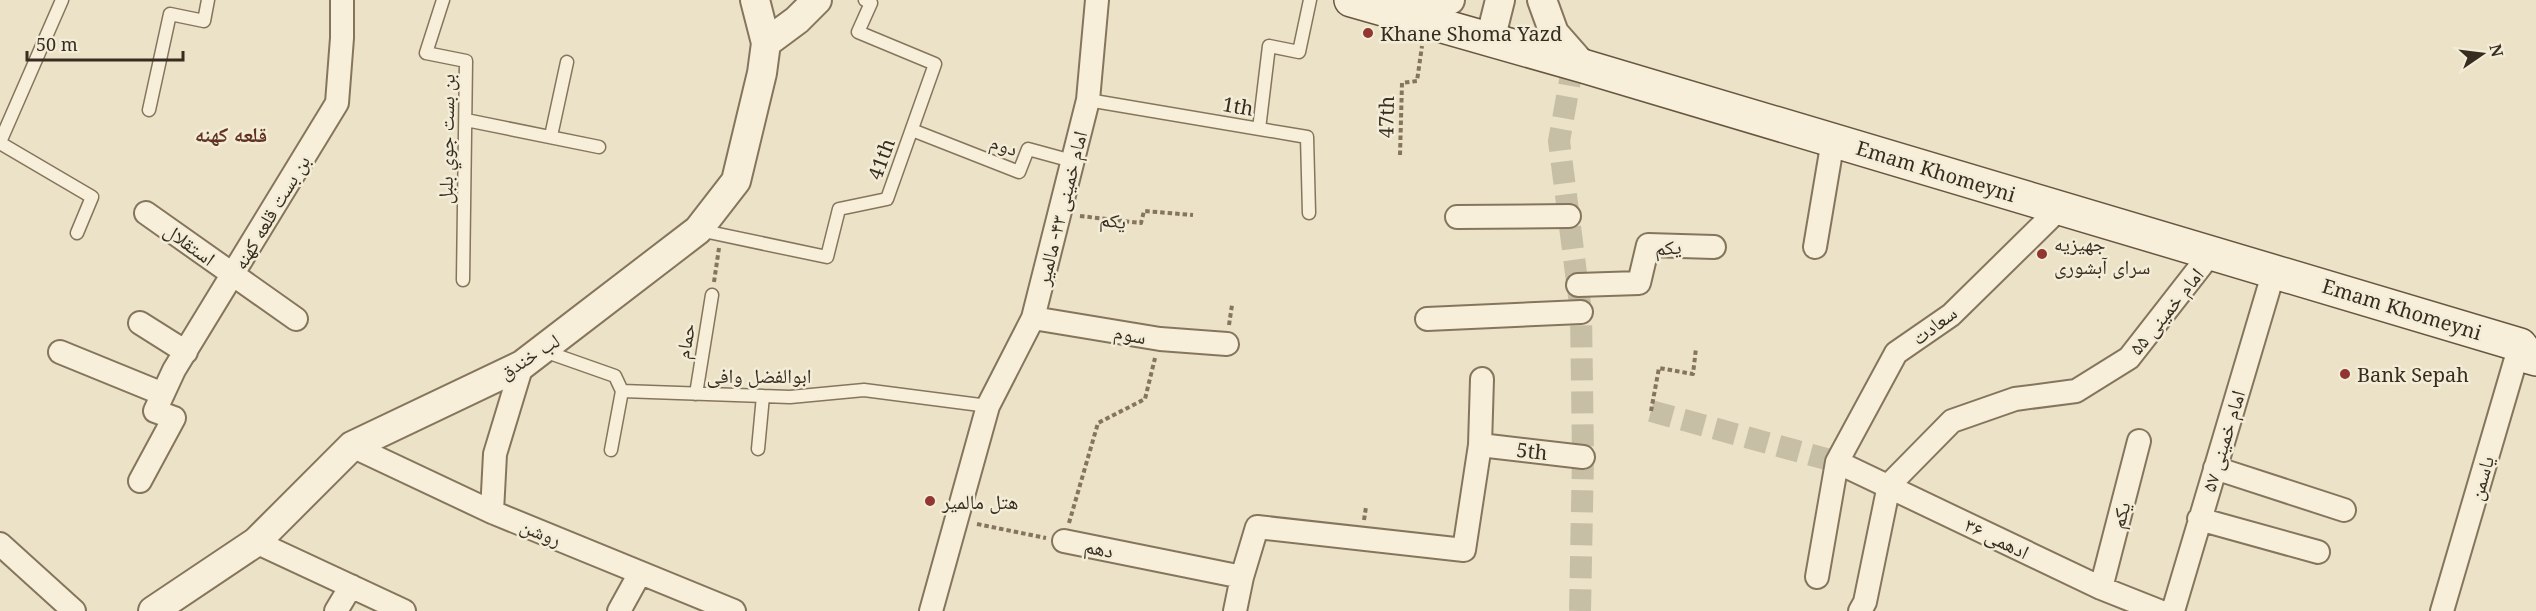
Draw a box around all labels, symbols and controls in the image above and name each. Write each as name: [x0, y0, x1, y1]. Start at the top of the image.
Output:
place label: Khane Shoma Yazd: [1380, 20, 1562, 47]
scale bar: [27, 24, 183, 62]
north arrow: [2452, 24, 2512, 84]
marker: Khane Shoma Yazd: [1361, 26, 1375, 40]
text: 50 m: [36, 32, 78, 56]
text: N: [2484, 42, 2509, 60]
street label: بن بست جوي بلبل: [431, 74, 464, 204]
street label: 1th: [1220, 90, 1256, 122]
street label: 47th: [1372, 95, 1400, 138]
district label: قلعه کهنه: [195, 120, 267, 148]
street label: دوم: [986, 128, 1021, 163]
street label: امام خمینی ۴۳- مالمیر: [1029, 128, 1094, 289]
street label: 41th: [861, 134, 901, 183]
street label: Emam Khomeyni: [1853, 134, 2019, 208]
street label: بن بست قلعه کهنه: [226, 150, 316, 274]
street label: یکم: [1098, 205, 1128, 236]
street label: استقلال: [159, 216, 221, 272]
place label: جهیزیه سرای آبشوری: [2054, 230, 2151, 280]
street label: یکم: [1654, 233, 1682, 262]
marker: جهیزیه سرای آبشوری: [2035, 247, 2049, 261]
street label: امام خمینی ۵۵: [2123, 262, 2210, 361]
street label: Emam Khomeyni: [2319, 272, 2485, 346]
street label: سعادت: [1906, 299, 1962, 351]
street label: سوم: [1112, 318, 1148, 351]
street label: حمام: [669, 321, 702, 361]
street label: لب خندق: [494, 327, 564, 385]
place label: Bank Sepah: [2357, 361, 2469, 388]
street label: ابوالفضل وافی: [706, 362, 812, 389]
marker: Bank Sepah: [2338, 367, 2352, 381]
street label: امام خمینی ۵۷: [2195, 387, 2252, 495]
street label: 5th: [1515, 436, 1549, 466]
street label: یاسمن: [2462, 453, 2500, 503]
place label: هتل مالمير: [941, 488, 1018, 515]
marker: هتل مالمير: [923, 494, 937, 508]
street label: یکم: [2104, 499, 2137, 532]
street label: ادهمی ۳۶: [1960, 511, 2034, 565]
street label: روشن: [516, 512, 566, 552]
street label: دهم: [1082, 532, 1116, 565]

